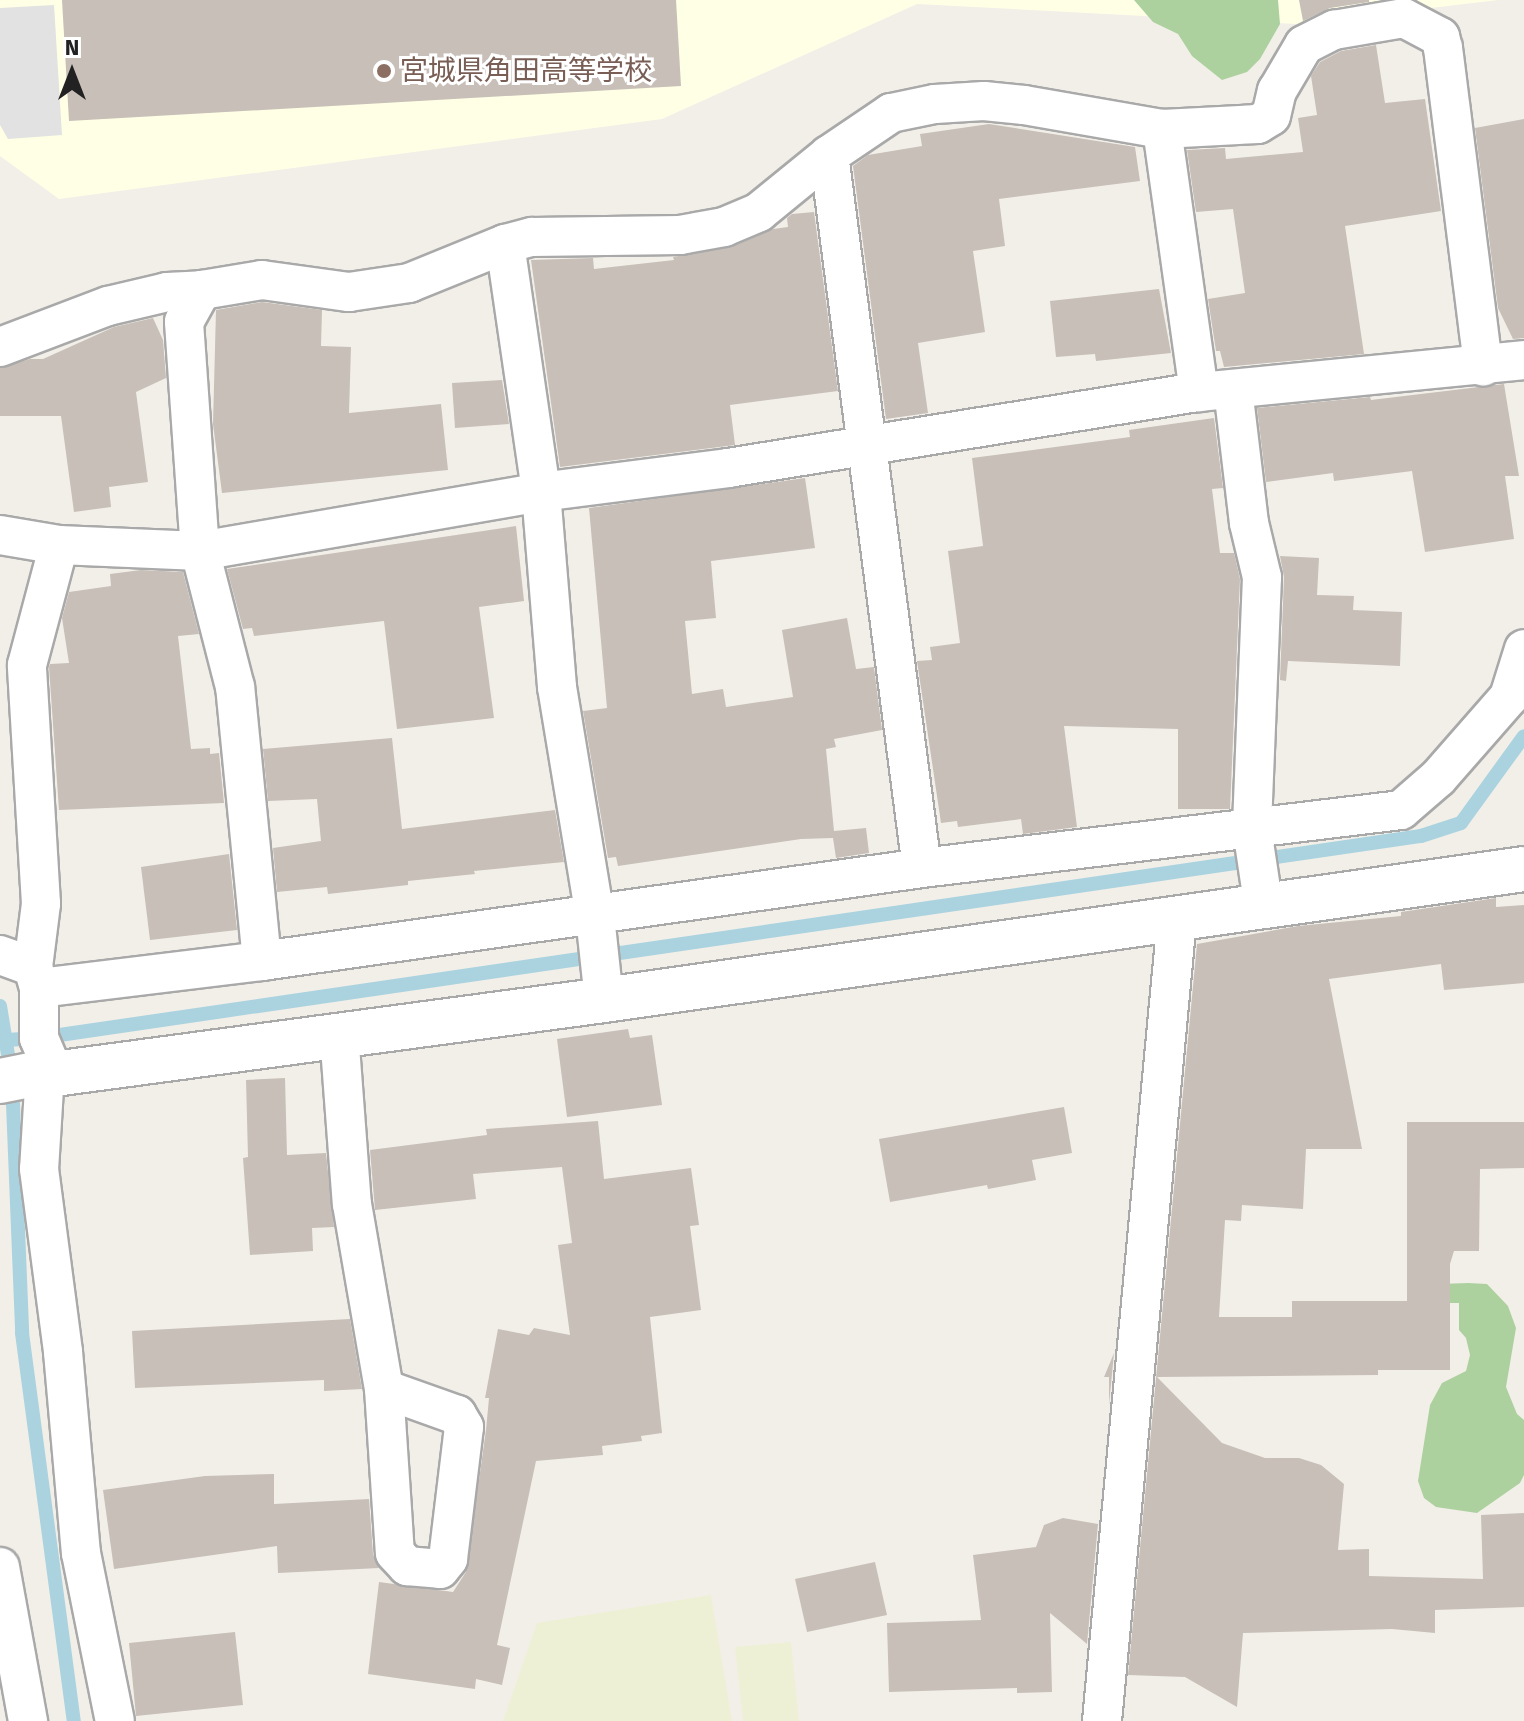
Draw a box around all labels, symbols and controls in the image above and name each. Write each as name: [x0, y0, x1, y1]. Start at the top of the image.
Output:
north arrow: [32, 32, 112, 112]
text: N: [65, 34, 79, 61]
place label: 宮城県角田高等学校: [400, 54, 652, 88]
marker: 宮城県角田高等学校: [375, 62, 393, 80]

